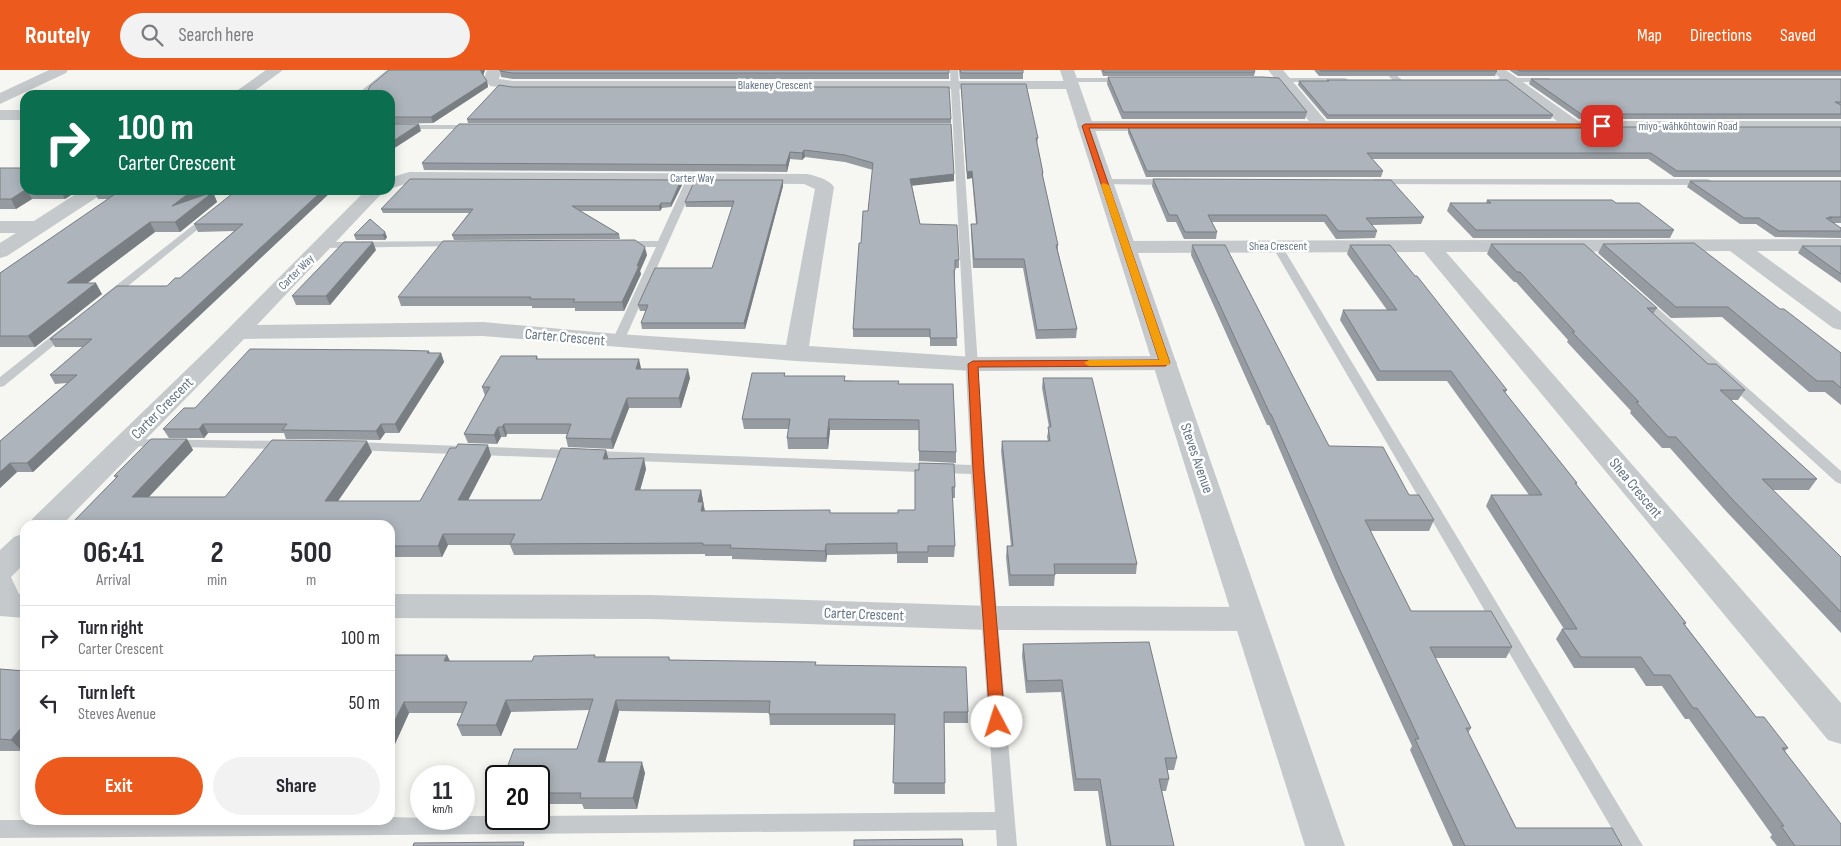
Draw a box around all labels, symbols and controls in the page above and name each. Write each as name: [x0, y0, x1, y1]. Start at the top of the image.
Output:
search box: [120, 13, 470, 58]
text: Routely: [25, 21, 90, 50]
icon: search: [138, 21, 166, 49]
text: Search here: [178, 24, 254, 47]
text: Map: [1637, 25, 1662, 46]
text: Directions: [1690, 25, 1752, 46]
text: Saved: [1780, 25, 1816, 46]
street label: Blakeney Crescent: [738, 78, 813, 93]
pin: [1581, 105, 1623, 147]
text: 100 m: [118, 107, 194, 150]
icon: right: [35, 110, 100, 175]
icon: arrive: [1588, 112, 1616, 140]
street label: miyo-wâhkôhtowin Road: [1638, 119, 1738, 134]
text: Carter Crescent: [118, 150, 236, 177]
street label: Carter Way: [670, 171, 714, 186]
street label: Shea Crescent: [1249, 239, 1307, 254]
street label: Carter Way: [275, 251, 318, 293]
street label: Carter Crescent: [524, 325, 606, 350]
street label: Carter Crescent: [127, 373, 198, 443]
street label: Steves Avenue: [1176, 421, 1217, 496]
street label: Shea Crescent: [1605, 454, 1667, 523]
text: 06:41: [83, 535, 144, 571]
text: 2: [210, 535, 224, 571]
text: 500: [290, 535, 332, 571]
text: Arrival: [96, 571, 131, 590]
text: min: [207, 571, 227, 590]
text: m: [306, 571, 316, 590]
street label: Carter Crescent: [824, 604, 905, 625]
text: Turn right: [78, 617, 143, 640]
icon: right: [35, 624, 63, 652]
text: 100 m: [341, 627, 380, 650]
text: Carter Crescent: [78, 640, 164, 659]
text: Turn left: [78, 682, 135, 705]
icon: left: [35, 689, 63, 717]
text: 50 m: [349, 692, 380, 715]
position arrow: [970, 695, 1022, 747]
text: Steves Avenue: [78, 705, 156, 724]
button: Exit: [35, 757, 203, 815]
button: Share: [213, 757, 380, 815]
speed limit sign: 20: [485, 765, 550, 830]
text: 11: [433, 776, 452, 807]
text: km/h: [432, 802, 453, 817]

